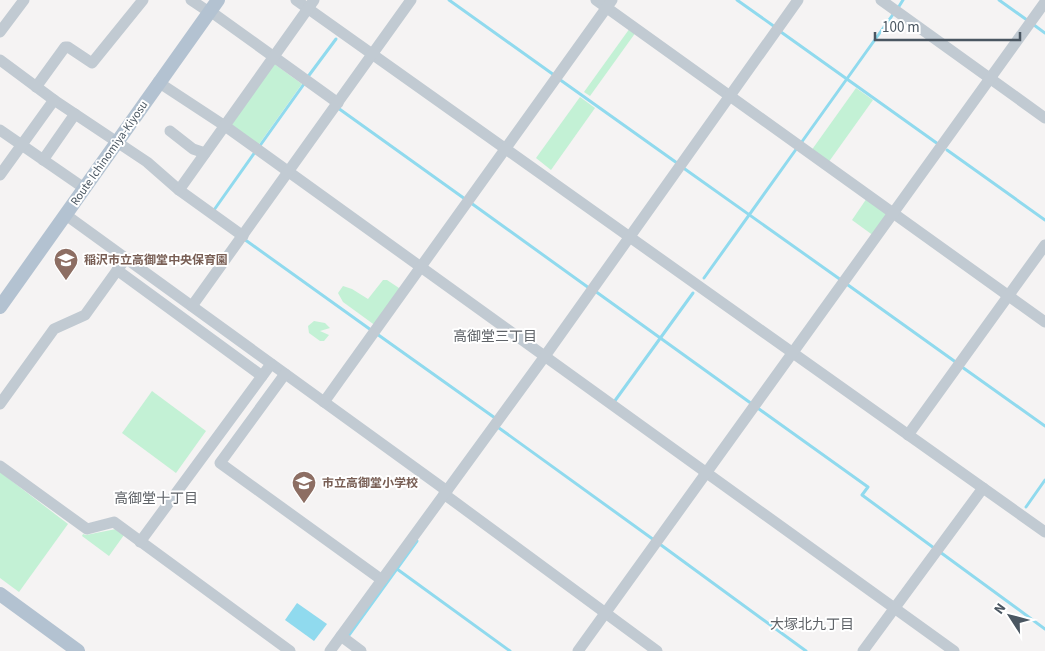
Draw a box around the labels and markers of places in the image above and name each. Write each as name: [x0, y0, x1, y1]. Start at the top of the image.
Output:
school or university icon: 稲沢市立高御堂中央保育園: [53, 247, 79, 281]
place label: 稲沢市立高御堂中央保育園: [84, 252, 228, 269]
school or university icon: 市立高御堂小学校: [291, 470, 317, 504]
place label: 市立高御堂小学校: [322, 475, 418, 492]

